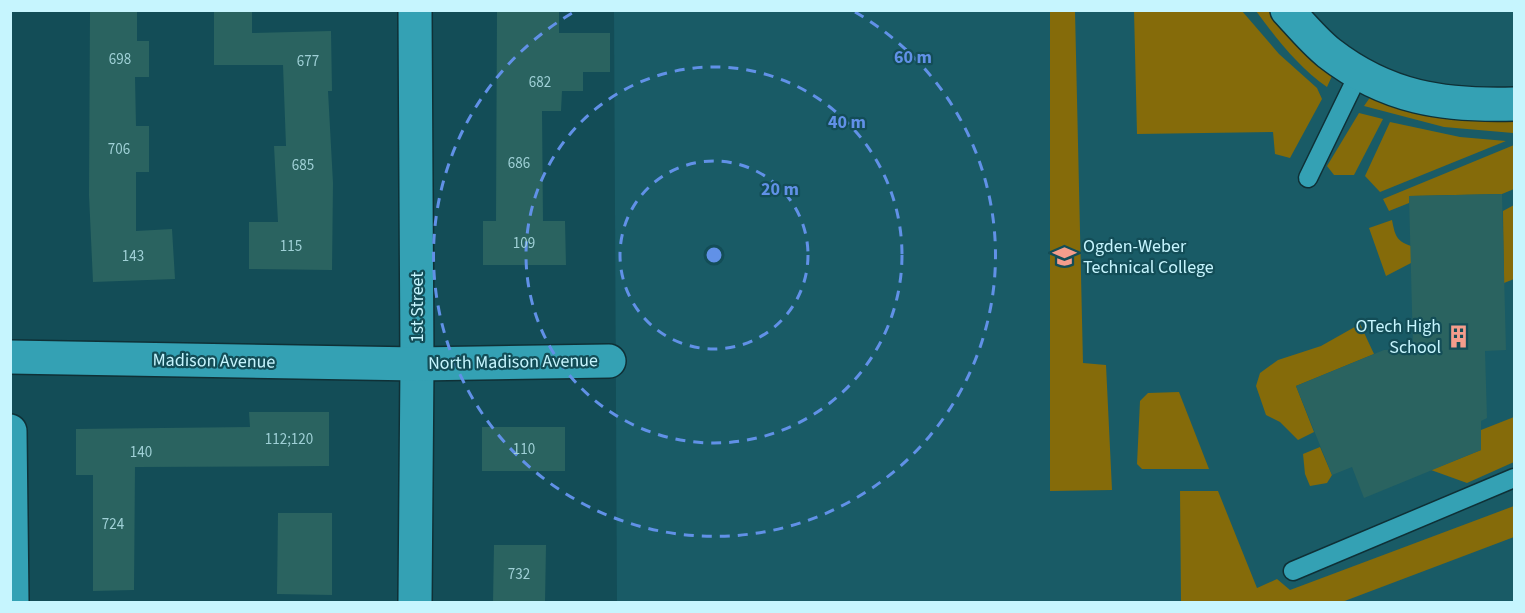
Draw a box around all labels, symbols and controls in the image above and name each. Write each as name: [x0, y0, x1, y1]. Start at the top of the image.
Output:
text: 60 m: [894, 45, 932, 70]
house number: 698: [109, 49, 131, 70]
house number: 677: [297, 51, 319, 72]
house number: 682: [529, 72, 551, 93]
text: 40 m: [828, 110, 866, 135]
house number: 706: [108, 139, 130, 160]
house number: 686: [508, 153, 530, 174]
house number: 685: [292, 155, 314, 176]
text: 20 m: [761, 177, 799, 202]
house number: 109: [513, 233, 535, 254]
place label: Ogden-Weber Technical College: [1083, 234, 1214, 280]
house number: 115: [280, 236, 302, 257]
school or university icon: Ogden-Weber Technical College: [1052, 243, 1078, 269]
centre of rings: [704, 245, 724, 265]
house number: 143: [122, 246, 144, 267]
street label: 1st Street: [405, 272, 430, 342]
place label: OTech High School: [1355, 314, 1441, 360]
building icon: OTech High School: [1446, 323, 1472, 349]
street label: Madison Avenue: [152, 347, 276, 375]
street label: North Madison Avenue: [428, 348, 598, 376]
house number: 112;120: [265, 429, 313, 450]
house number: 110: [513, 439, 535, 460]
house number: 140: [130, 442, 152, 463]
house number: 724: [102, 514, 125, 535]
house number: 732: [508, 564, 530, 585]

